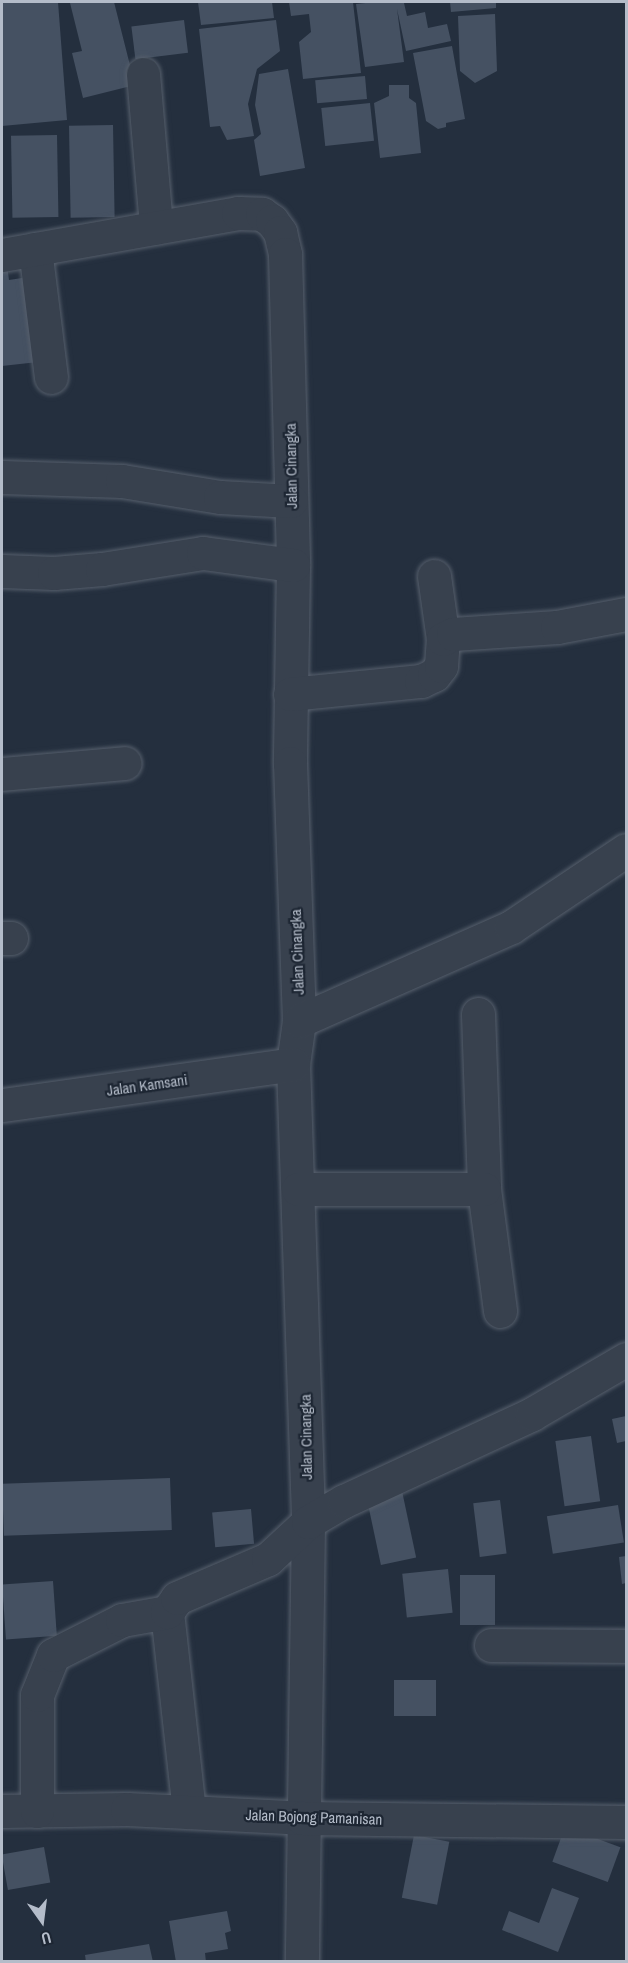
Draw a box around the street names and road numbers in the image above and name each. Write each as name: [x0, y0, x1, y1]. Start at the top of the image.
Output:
street label: Jalan Cinangka: [281, 423, 301, 509]
street label: Jalan Cinangka: [287, 909, 307, 995]
street label: Jalan Kamsani: [105, 1070, 189, 1100]
street label: Jalan Cinangka: [296, 1394, 316, 1480]
street label: Jalan Bojong Pamanisan: [245, 1806, 383, 1828]

